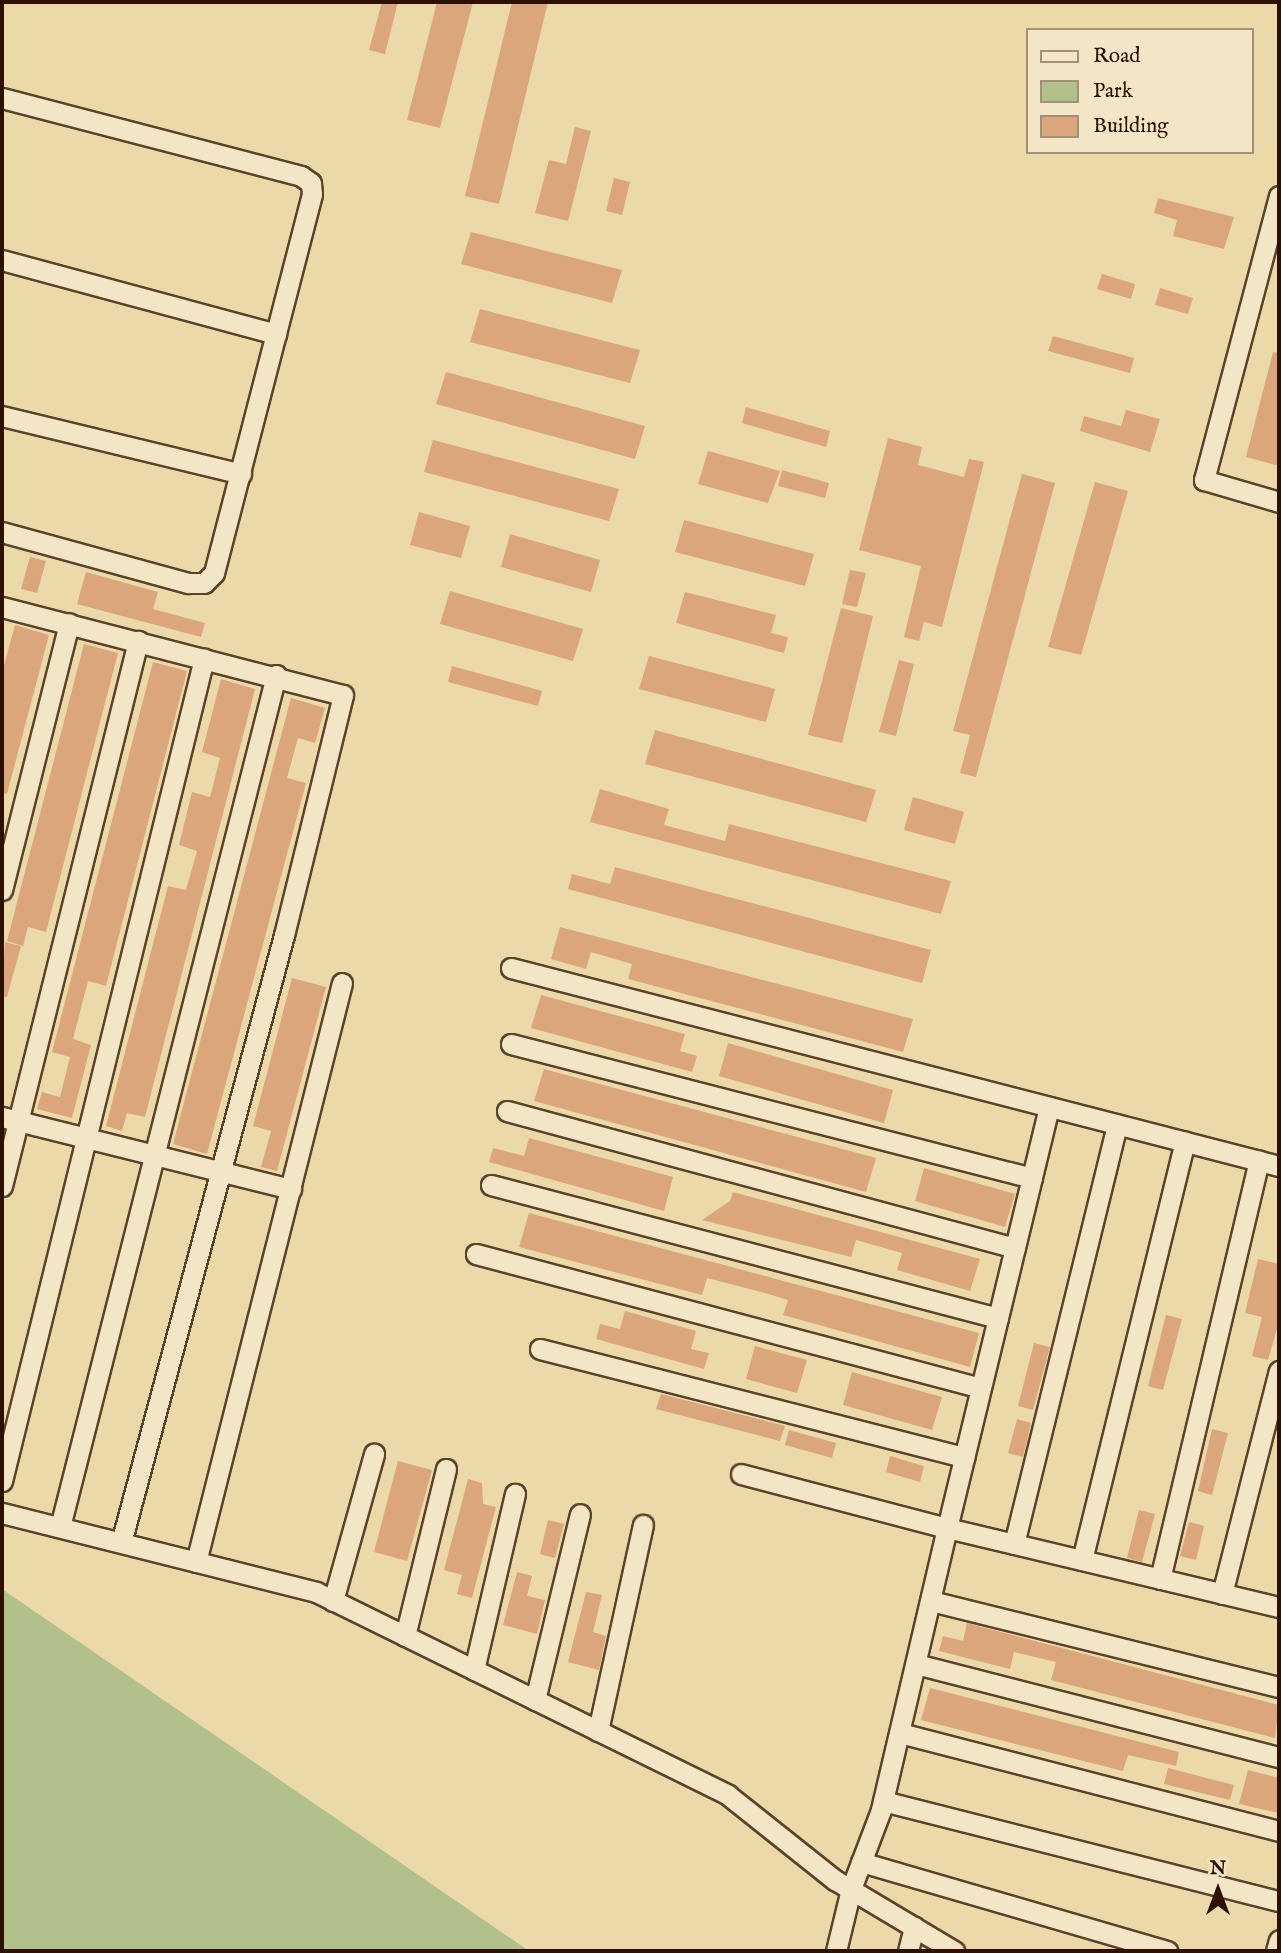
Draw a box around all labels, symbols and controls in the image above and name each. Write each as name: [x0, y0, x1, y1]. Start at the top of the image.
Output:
legend: [1026, 28, 1253, 154]
text: Road: [1093, 43, 1140, 70]
text: Park: [1093, 78, 1133, 105]
text: Building: [1093, 113, 1168, 140]
north arrow: [1183, 1855, 1253, 1925]
text: N: [1210, 1857, 1226, 1881]

